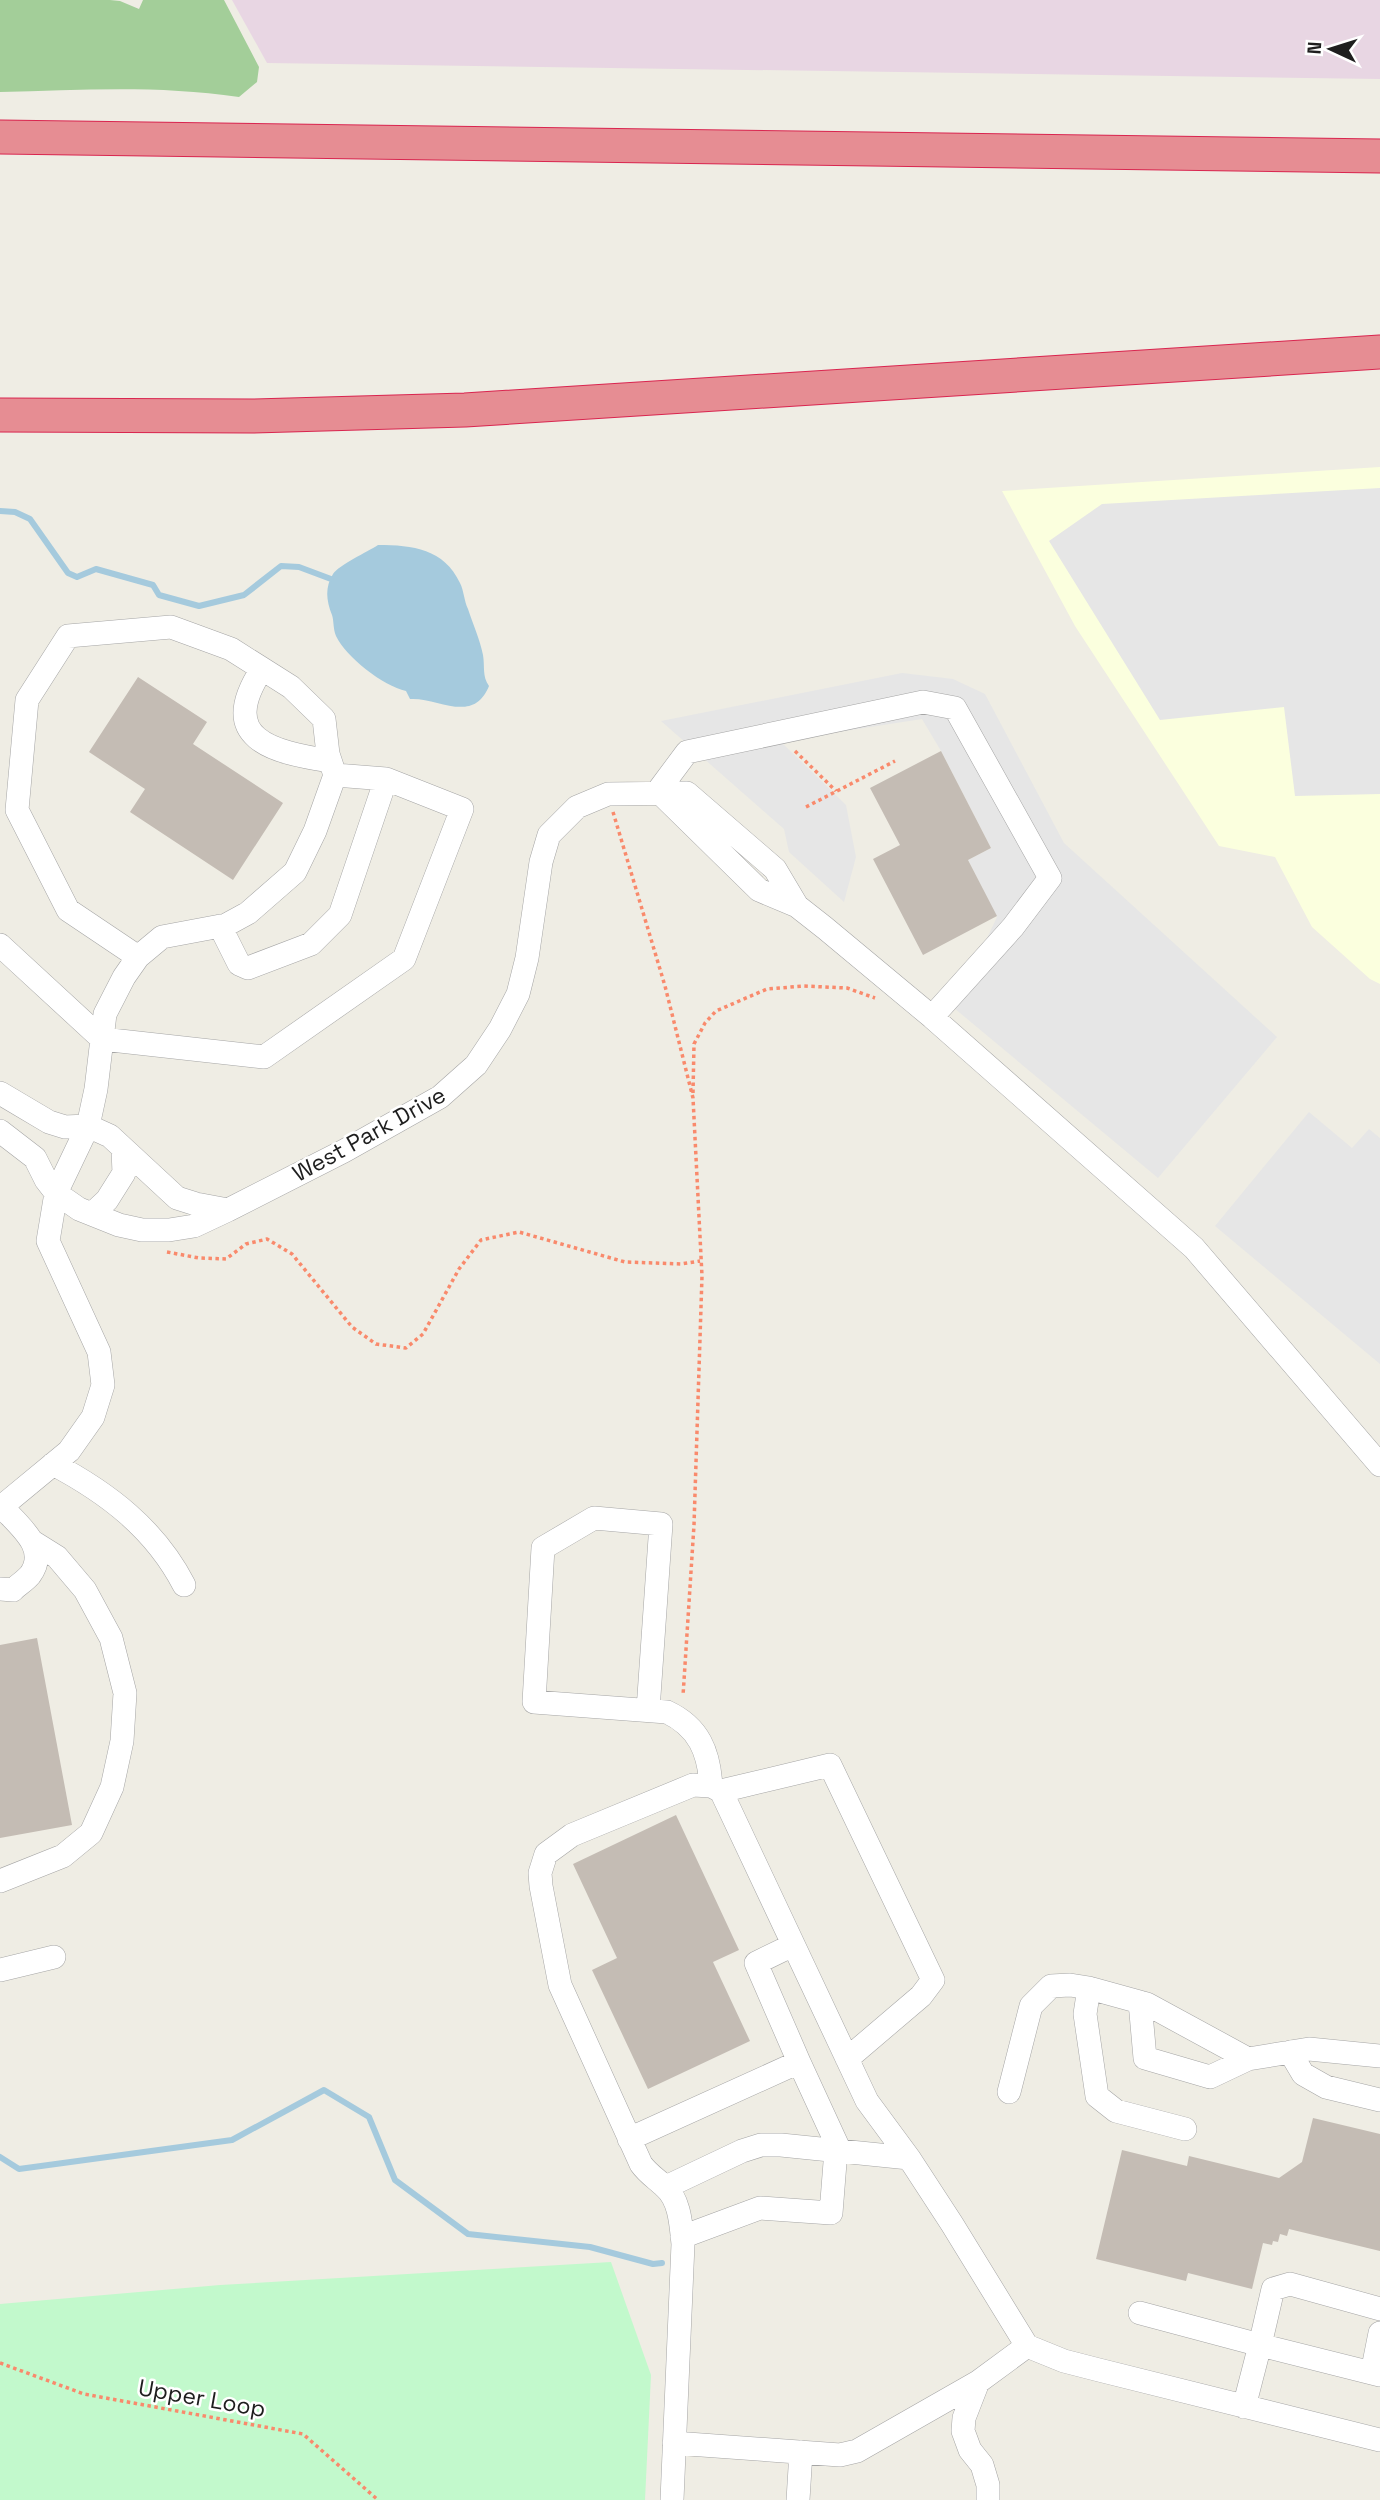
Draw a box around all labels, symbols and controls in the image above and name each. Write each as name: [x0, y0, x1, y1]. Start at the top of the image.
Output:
north arrow: [1296, 14, 1366, 84]
text: N: [1302, 41, 1327, 55]
street label: West Park Drive: [287, 1080, 451, 1188]
street label: Upper Loop: [136, 2372, 268, 2424]

